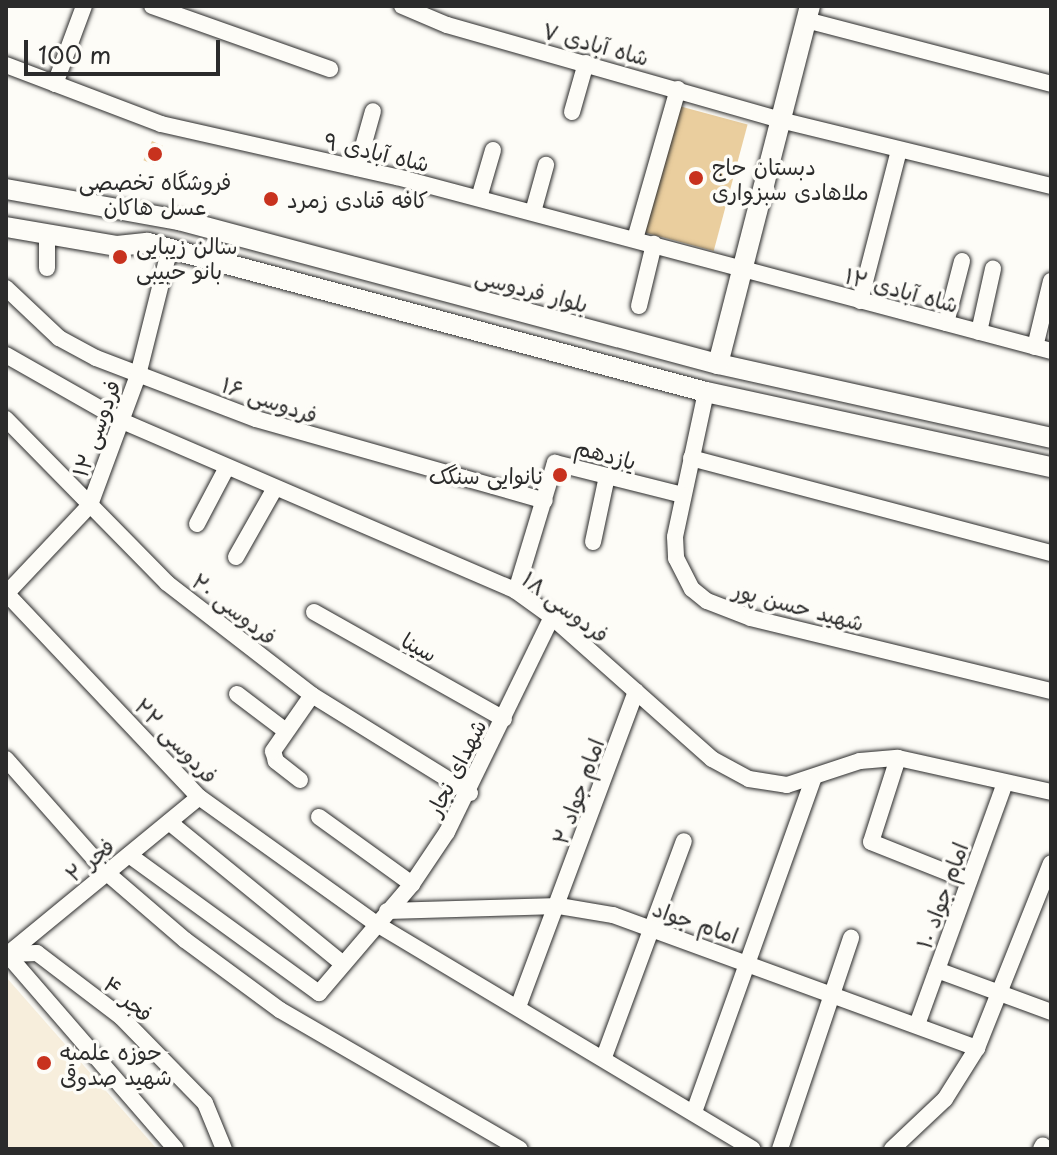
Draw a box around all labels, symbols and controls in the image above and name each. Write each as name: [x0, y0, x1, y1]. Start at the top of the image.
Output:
street label: شاه آبادی ۷: [540, 16, 652, 70]
scale bar: [28, 24, 224, 74]
text: 100 m: [38, 36, 111, 72]
street label: شاه آبادی ۹: [322, 126, 432, 176]
marker: فروشگاه تخصصی عسل هاکان: [146, 145, 164, 163]
place label: دبستان حاج ملاهادی سبزواری: [712, 152, 869, 204]
place label: فروشگاه تخصصی عسل هاکان: [79, 167, 231, 218]
marker: دبستان حاج ملاهادی سبزواری: [687, 169, 705, 187]
place label: کافه قنادی زمرد: [287, 186, 428, 212]
marker: کافه قنادی زمرد: [262, 190, 280, 208]
place label: سالن زیبایی بانو حبیبی: [136, 231, 238, 282]
marker: سالن زیبایی بانو حبیبی: [111, 248, 129, 266]
street label: بلوار فردوسی: [473, 261, 591, 317]
street label: شاه آبادی ۱۲: [842, 261, 962, 317]
street label: فردوسی ۱۶: [219, 370, 321, 428]
street label: فردوسی ۱۲: [65, 376, 125, 480]
street label: یازدهم: [572, 432, 640, 474]
place label: نانوایی سنگک: [429, 462, 544, 488]
marker: نانوایی سنگک: [551, 466, 569, 484]
street label: فردوسی ۱۸: [517, 565, 615, 647]
street label: فردوسی ۲۰: [187, 567, 283, 649]
street label: شهید حسن پور: [731, 575, 867, 635]
street label: سینا: [398, 626, 442, 666]
street label: فردوسی ۲۲: [130, 692, 224, 788]
street label: شهدای نجار: [419, 714, 491, 820]
street label: امام جواد ۲: [546, 734, 608, 848]
street label: فجر ۲: [59, 832, 119, 886]
street label: امام جواد ۱۰: [910, 838, 972, 952]
street label: امام جواد: [650, 894, 742, 948]
street label: فجر ۴: [99, 970, 159, 1026]
place label: حوزه علمیه شهید صدوقی: [60, 1037, 172, 1088]
marker: حوزه علمیه شهید صدوقی: [35, 1054, 53, 1072]

